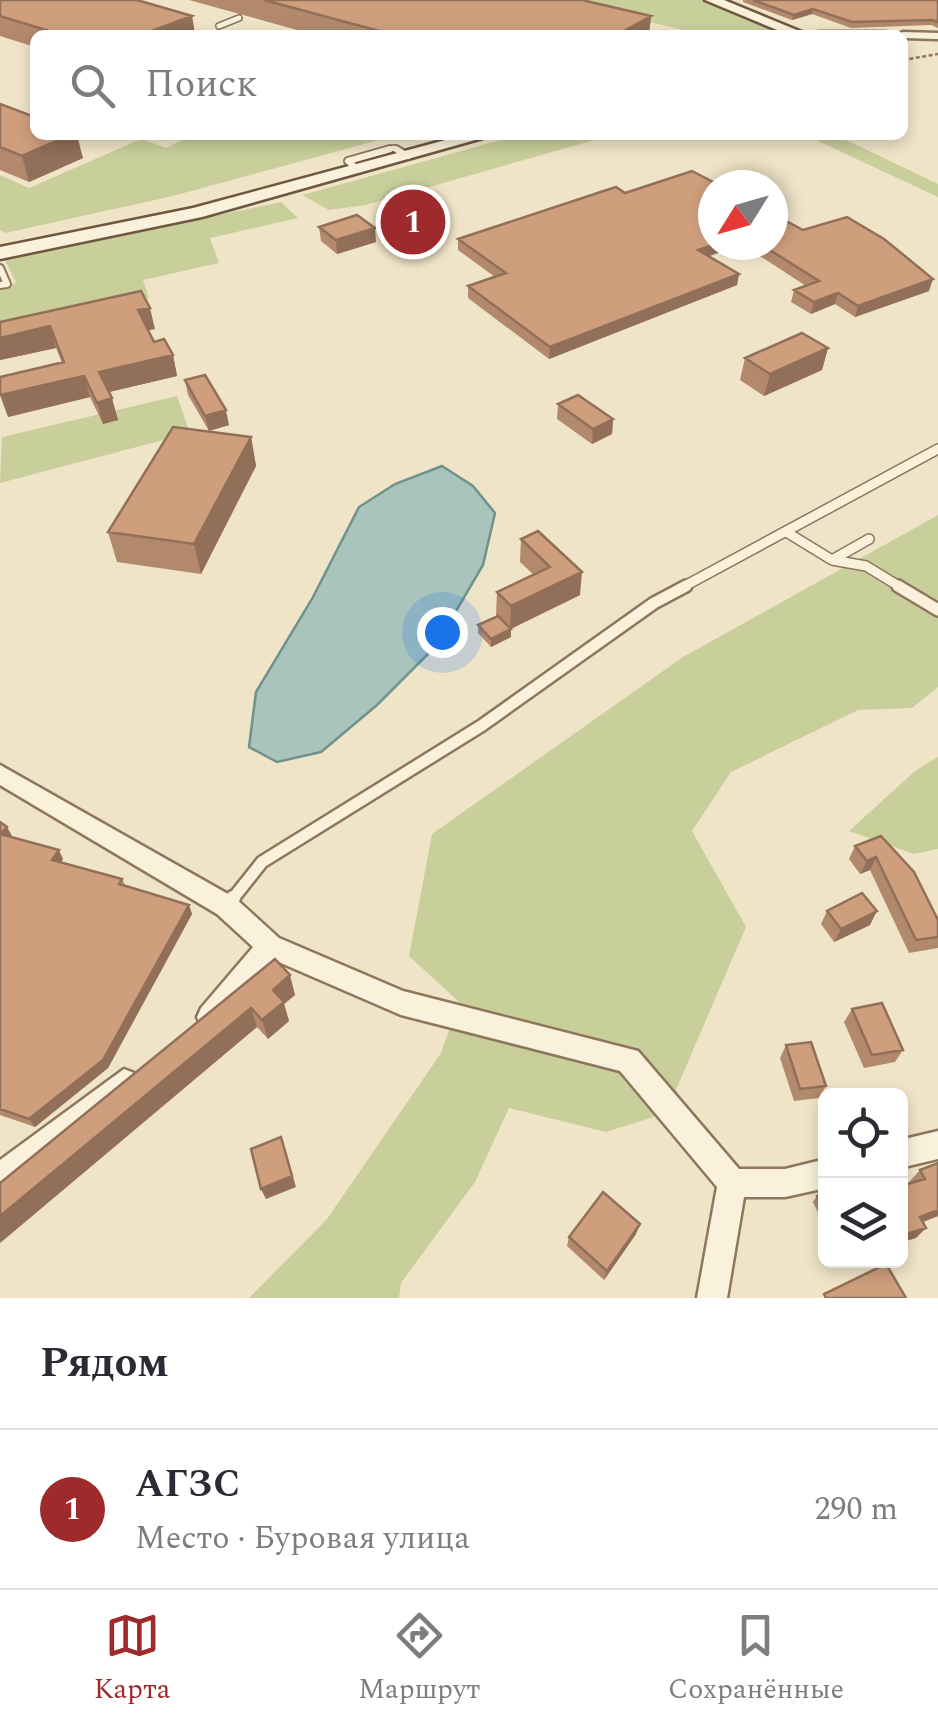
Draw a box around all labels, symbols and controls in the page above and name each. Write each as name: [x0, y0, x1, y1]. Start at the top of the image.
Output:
search box: [30, 30, 908, 140]
text: Поиск: [145, 56, 257, 114]
icon: search: [65, 58, 120, 113]
north arrow: [698, 170, 788, 260]
pin: 1: [380, 184, 446, 260]
your location: [417, 607, 468, 658]
map controls: [818, 1088, 908, 1268]
button: locate: [818, 1088, 908, 1178]
button: layers: [818, 1178, 908, 1268]
text: Рядом: [40, 1332, 169, 1395]
text: АГЗС: [135, 1456, 240, 1514]
text: 1: [64, 1485, 81, 1534]
text: 290 m: [814, 1485, 898, 1534]
text: Место · Буровая улица: [135, 1514, 470, 1563]
tab: Карта: [94, 1608, 170, 1711]
tab: Маршрут: [358, 1608, 480, 1711]
tab: Сохранённые: [668, 1608, 844, 1711]

